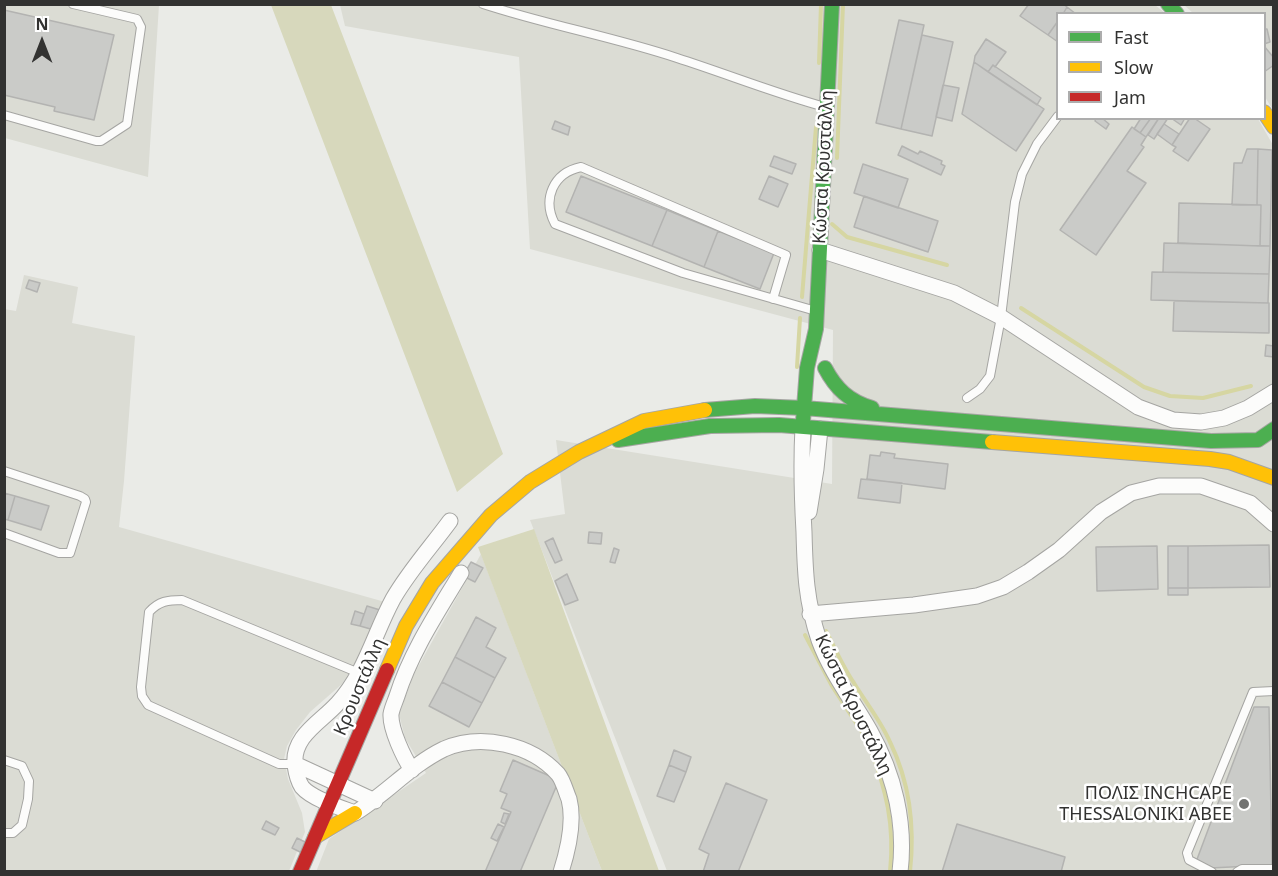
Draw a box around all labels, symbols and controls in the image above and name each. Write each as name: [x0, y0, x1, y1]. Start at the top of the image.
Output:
north arrow: [12, 12, 72, 72]
legend: [1056, 12, 1266, 120]
text: N: [35, 13, 49, 35]
text: Fast: [1114, 25, 1149, 49]
text: Slow: [1114, 55, 1153, 79]
text: Jam: [1114, 85, 1146, 109]
street label: Κώστα Κρυστάλλη: [809, 90, 839, 244]
street label: Κώστα Κρυστάλλη: [810, 631, 896, 779]
street label: Κρουστάλλη: [330, 635, 390, 739]
place label: ΠΟΛΙΣ INCHCAPE THESSALONIKI ΑΒΕΕ: [1059, 783, 1232, 826]
marker: ΠΟΛΙΣ INCHCAPE THESSALONIKI ΑΒΕΕ: [1237, 797, 1251, 811]

